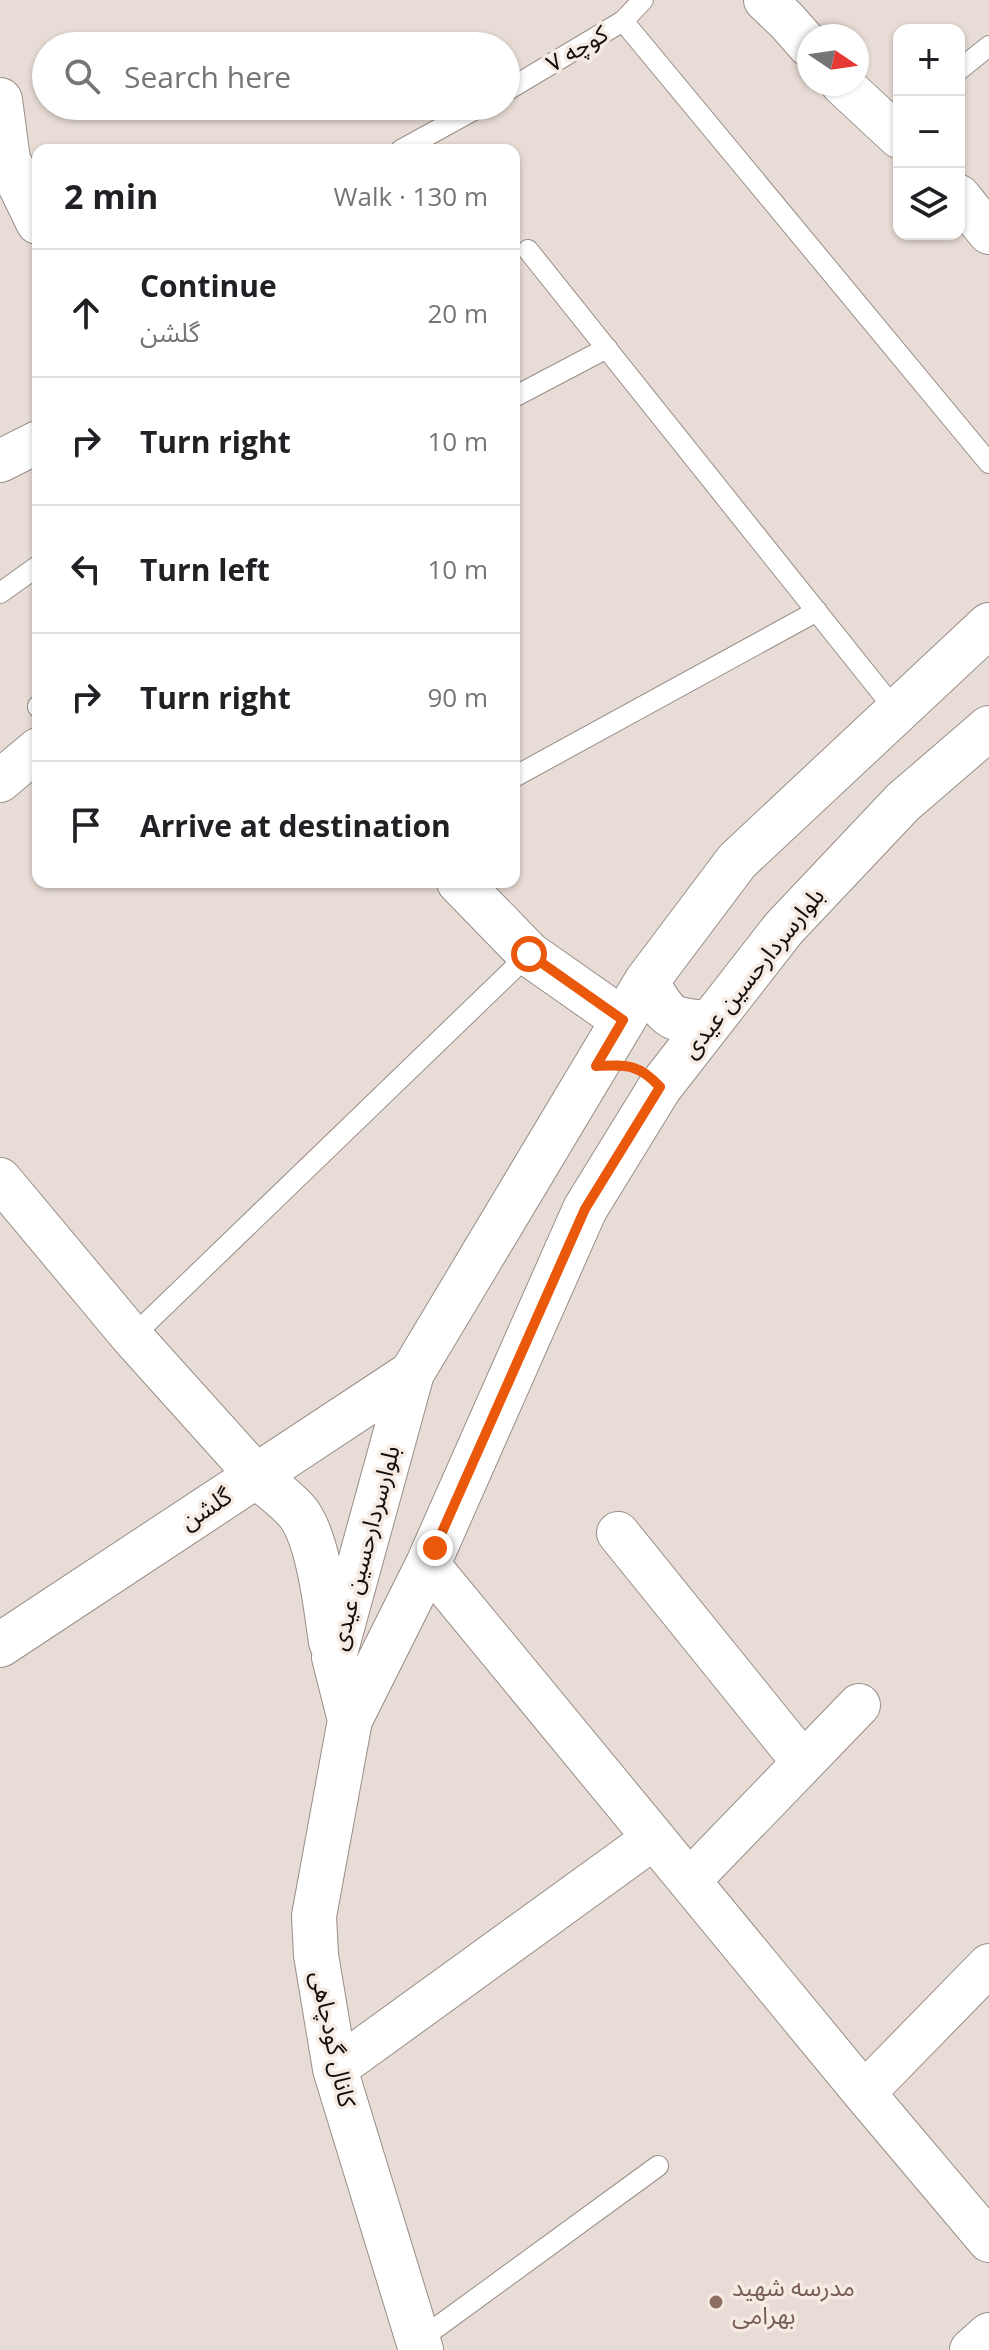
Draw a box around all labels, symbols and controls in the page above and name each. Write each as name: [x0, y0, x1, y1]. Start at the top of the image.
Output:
street label: کوچه ۷: [539, 16, 614, 79]
north arrow: [797, 24, 869, 96]
map controls: [893, 24, 965, 240]
button: +: [893, 24, 965, 96]
search box: [32, 32, 520, 120]
icon: search: [60, 54, 104, 98]
text: Search here: [124, 56, 291, 97]
button: −: [893, 96, 965, 168]
button: layers: [893, 168, 965, 240]
text: 2 min: [64, 173, 158, 219]
text: Walk · 130 m: [334, 178, 488, 214]
text: Continue: [140, 265, 277, 306]
icon: ahead: [64, 291, 108, 335]
text: 20 m: [427, 295, 488, 331]
text: گلشن: [140, 314, 200, 350]
icon: right: [64, 419, 108, 463]
text: Turn right: [140, 421, 291, 462]
text: 10 m: [427, 423, 488, 459]
icon: left: [64, 547, 108, 591]
text: Turn left: [140, 549, 270, 590]
text: 10 m: [427, 551, 488, 587]
icon: right: [64, 675, 108, 719]
text: Turn right: [140, 677, 291, 718]
text: 90 m: [427, 679, 488, 715]
icon: arrive: [64, 803, 108, 847]
text: Arrive at destination: [140, 805, 451, 846]
street label: بلوارسردارحسین عیدی: [673, 880, 831, 1064]
route start: [511, 936, 547, 972]
street label: بلوارسردارحسین عیدی: [320, 1442, 407, 1654]
street label: گلشن: [173, 1478, 238, 1537]
route end: [417, 1530, 453, 1566]
street label: کانال گودچاهی: [304, 1968, 365, 2111]
place label: مدرسه شهید بهرامی: [732, 2270, 855, 2331]
marker: مدرسه شهید بهرامی: [707, 2293, 725, 2311]

